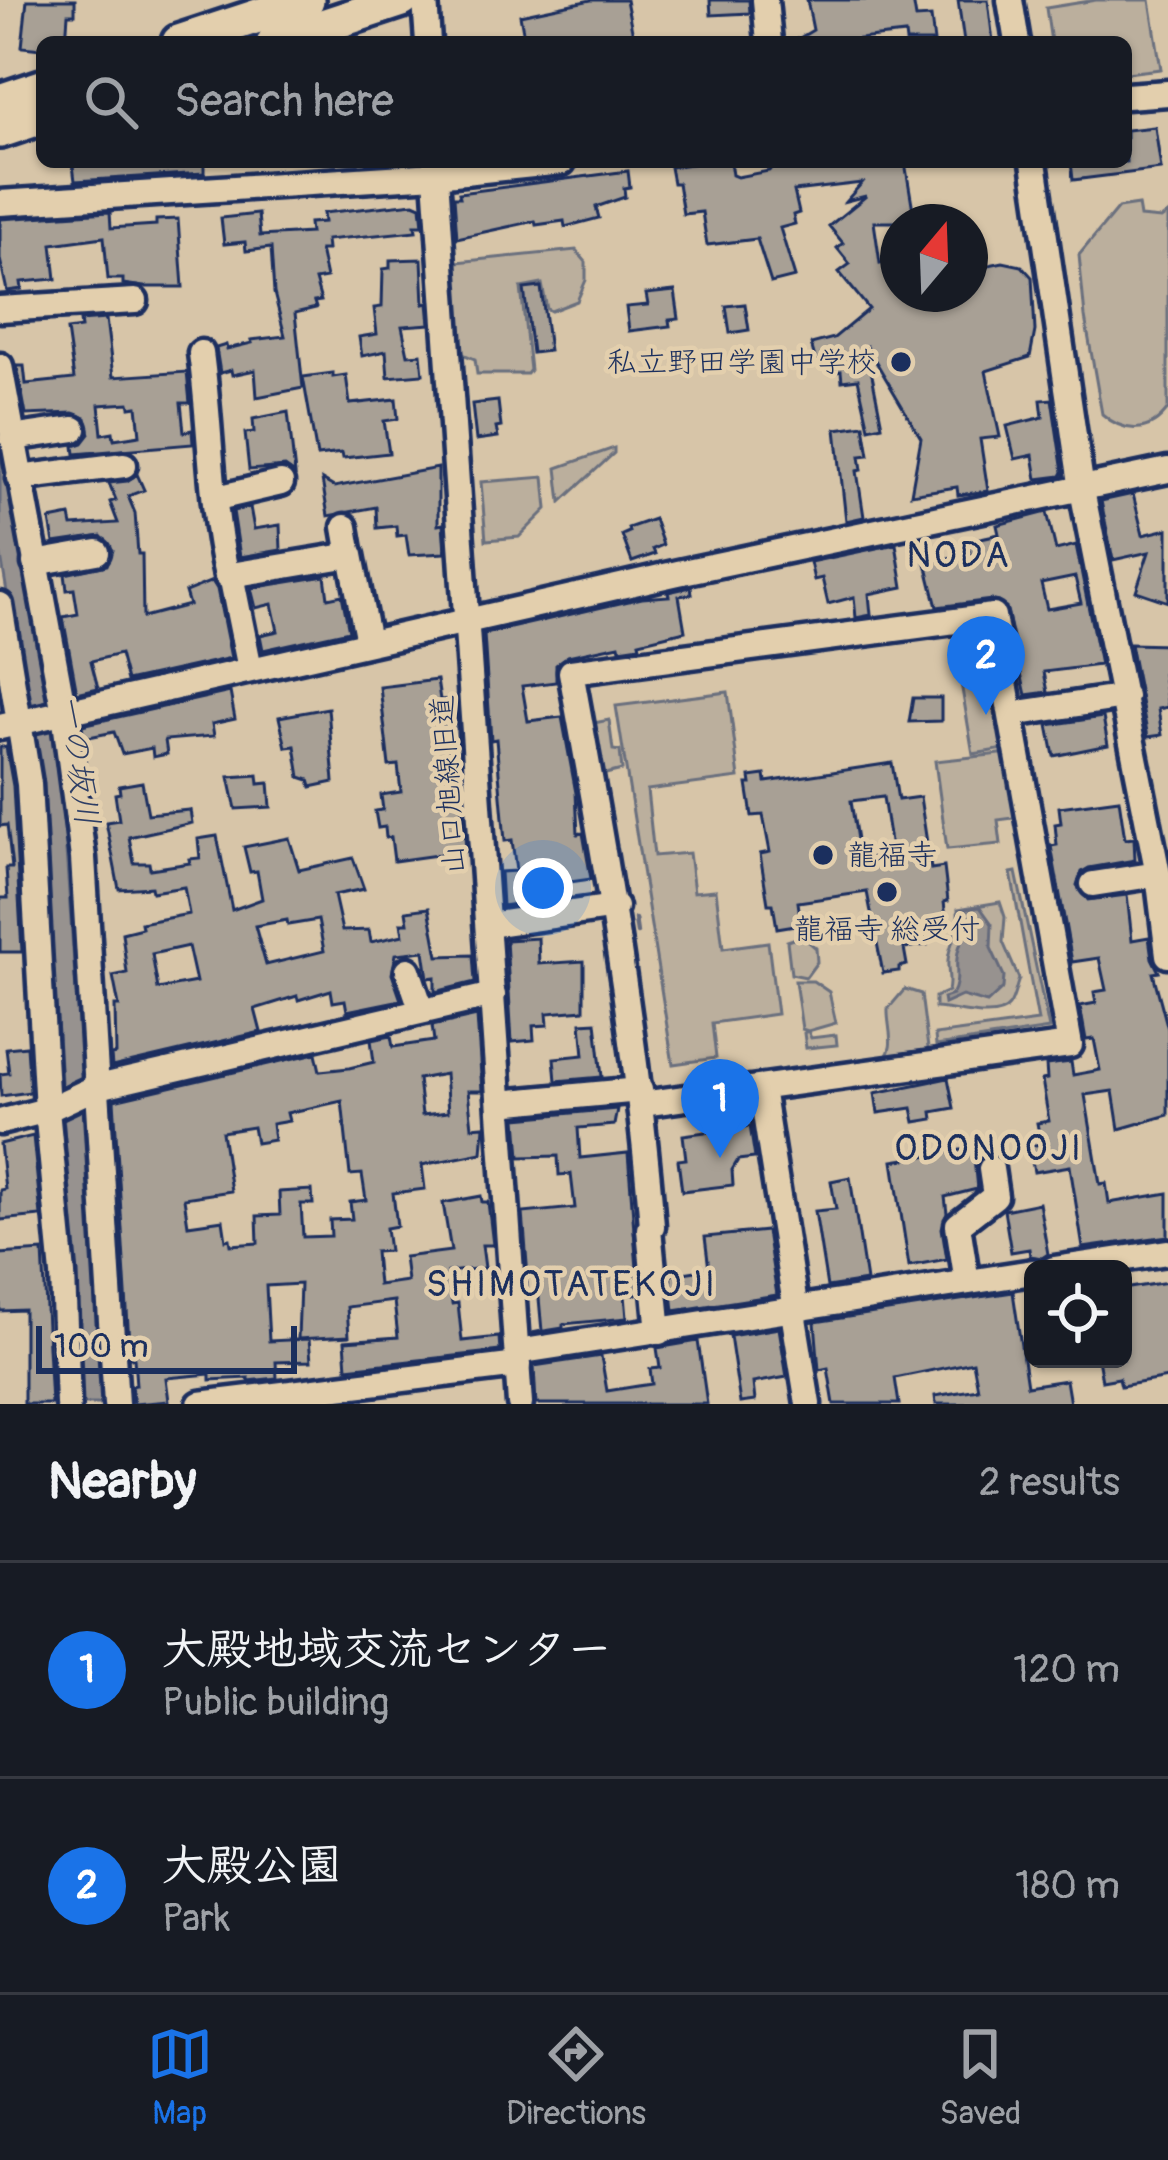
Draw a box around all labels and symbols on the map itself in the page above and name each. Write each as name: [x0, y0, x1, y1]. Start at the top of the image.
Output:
north arrow: [880, 204, 988, 312]
place label: 私立野田学園中学校: [607, 344, 877, 381]
marker: 私立野田学園中学校: [888, 349, 914, 375]
district label: NODA: [906, 533, 1012, 578]
pin: 2: [947, 616, 1025, 715]
water label: 一の坂川: [49, 692, 108, 828]
street label: 山口旭線旧道: [424, 694, 473, 876]
place label: 龍福寺: [847, 837, 937, 874]
marker: 龍福寺: [810, 842, 836, 868]
your location: [513, 858, 573, 918]
marker: 龍福寺 総受付: [874, 879, 900, 905]
place label: 龍福寺 総受付: [794, 911, 980, 948]
pin: 1: [681, 1059, 759, 1158]
district label: ODONOOJI: [894, 1126, 1084, 1171]
district label: SHIMOTATEKOJI: [426, 1262, 718, 1307]
scale bar: [36, 1320, 297, 1373]

